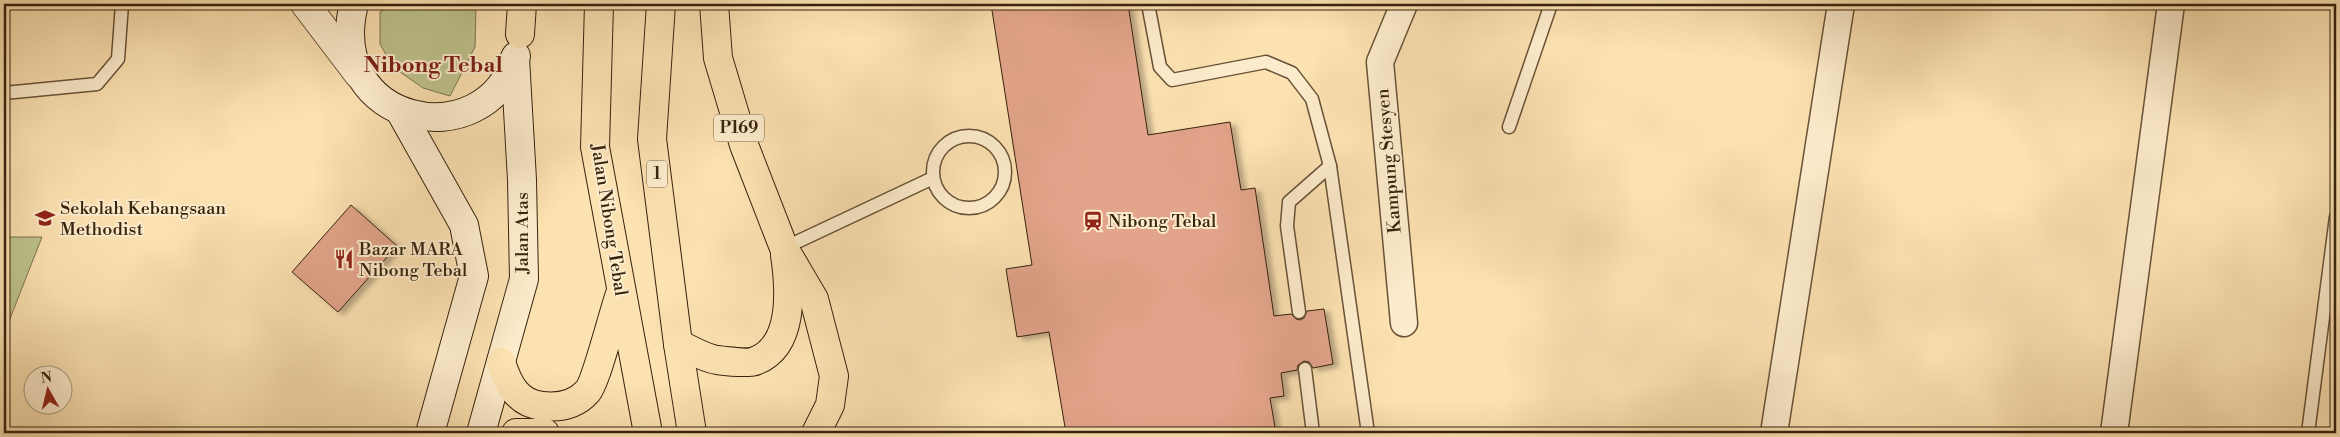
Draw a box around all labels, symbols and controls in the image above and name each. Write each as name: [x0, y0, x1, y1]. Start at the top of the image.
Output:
district label: Nibong Tebal: [363, 52, 503, 79]
street label: Kampung Stesyen: [1371, 87, 1407, 234]
road number: P169: [714, 115, 764, 142]
street label: Jalan Nibong Tebal: [585, 141, 633, 298]
road number: 1: [647, 160, 667, 188]
street label: Jalan Atas: [511, 192, 534, 275]
place label: Sekolah Kebangsaan Methodist: [60, 197, 226, 241]
school or university icon: Sekolah Kebangsaan Methodist: [34, 207, 56, 229]
station icon: Nibong Tebal: [1082, 210, 1104, 232]
place label: Nibong Tebal: [1108, 210, 1217, 233]
place label: Bazar MARA Nibong Tebal: [358, 238, 468, 282]
restaurant icon: Bazar MARA Nibong Tebal: [333, 248, 355, 270]
north arrow: [22, 364, 72, 414]
text: N: [40, 368, 53, 388]

